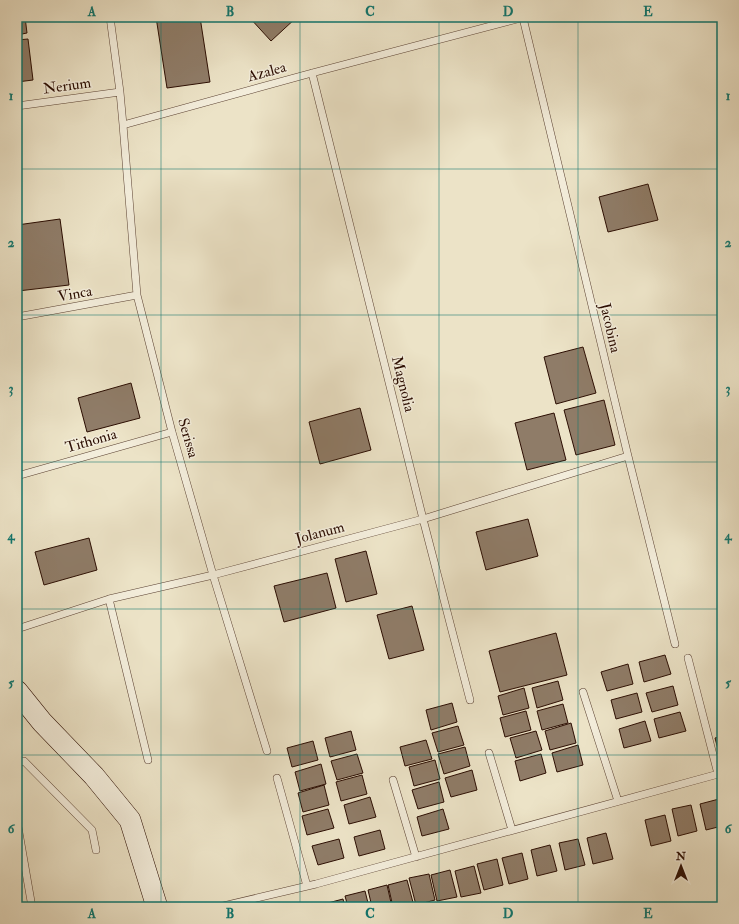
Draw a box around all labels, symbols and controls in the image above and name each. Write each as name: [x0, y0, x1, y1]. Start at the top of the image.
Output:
text: A: [87, 4, 97, 20]
text: B: [226, 4, 234, 20]
text: C: [365, 4, 375, 20]
text: D: [503, 4, 514, 20]
text: E: [643, 4, 653, 20]
street label: Azalea: [245, 58, 289, 87]
street label: Nerium: [42, 73, 93, 99]
text: 1: [9, 88, 14, 104]
text: 1: [726, 88, 731, 104]
text: 2: [8, 235, 15, 251]
text: 2: [725, 235, 732, 251]
street label: Vinca: [56, 282, 94, 306]
street label: Jacobina: [594, 300, 625, 356]
street label: Magnolia: [387, 354, 419, 415]
text: 3: [9, 381, 14, 397]
text: 3: [726, 381, 731, 397]
street label: Serissa: [173, 416, 203, 461]
street label: Tithonia: [63, 424, 120, 457]
street label: Jolanum: [292, 517, 347, 550]
text: 4: [6, 528, 15, 544]
text: 4: [723, 528, 732, 544]
text: 5: [8, 675, 14, 691]
text: 5: [725, 675, 731, 691]
text: 6: [8, 821, 16, 837]
text: 6: [725, 821, 733, 837]
north arrow: [661, 846, 701, 886]
text: N: [675, 850, 687, 863]
text: A: [87, 906, 97, 922]
text: B: [226, 906, 234, 922]
text: C: [365, 906, 375, 922]
text: D: [503, 906, 514, 922]
text: E: [643, 906, 653, 922]

